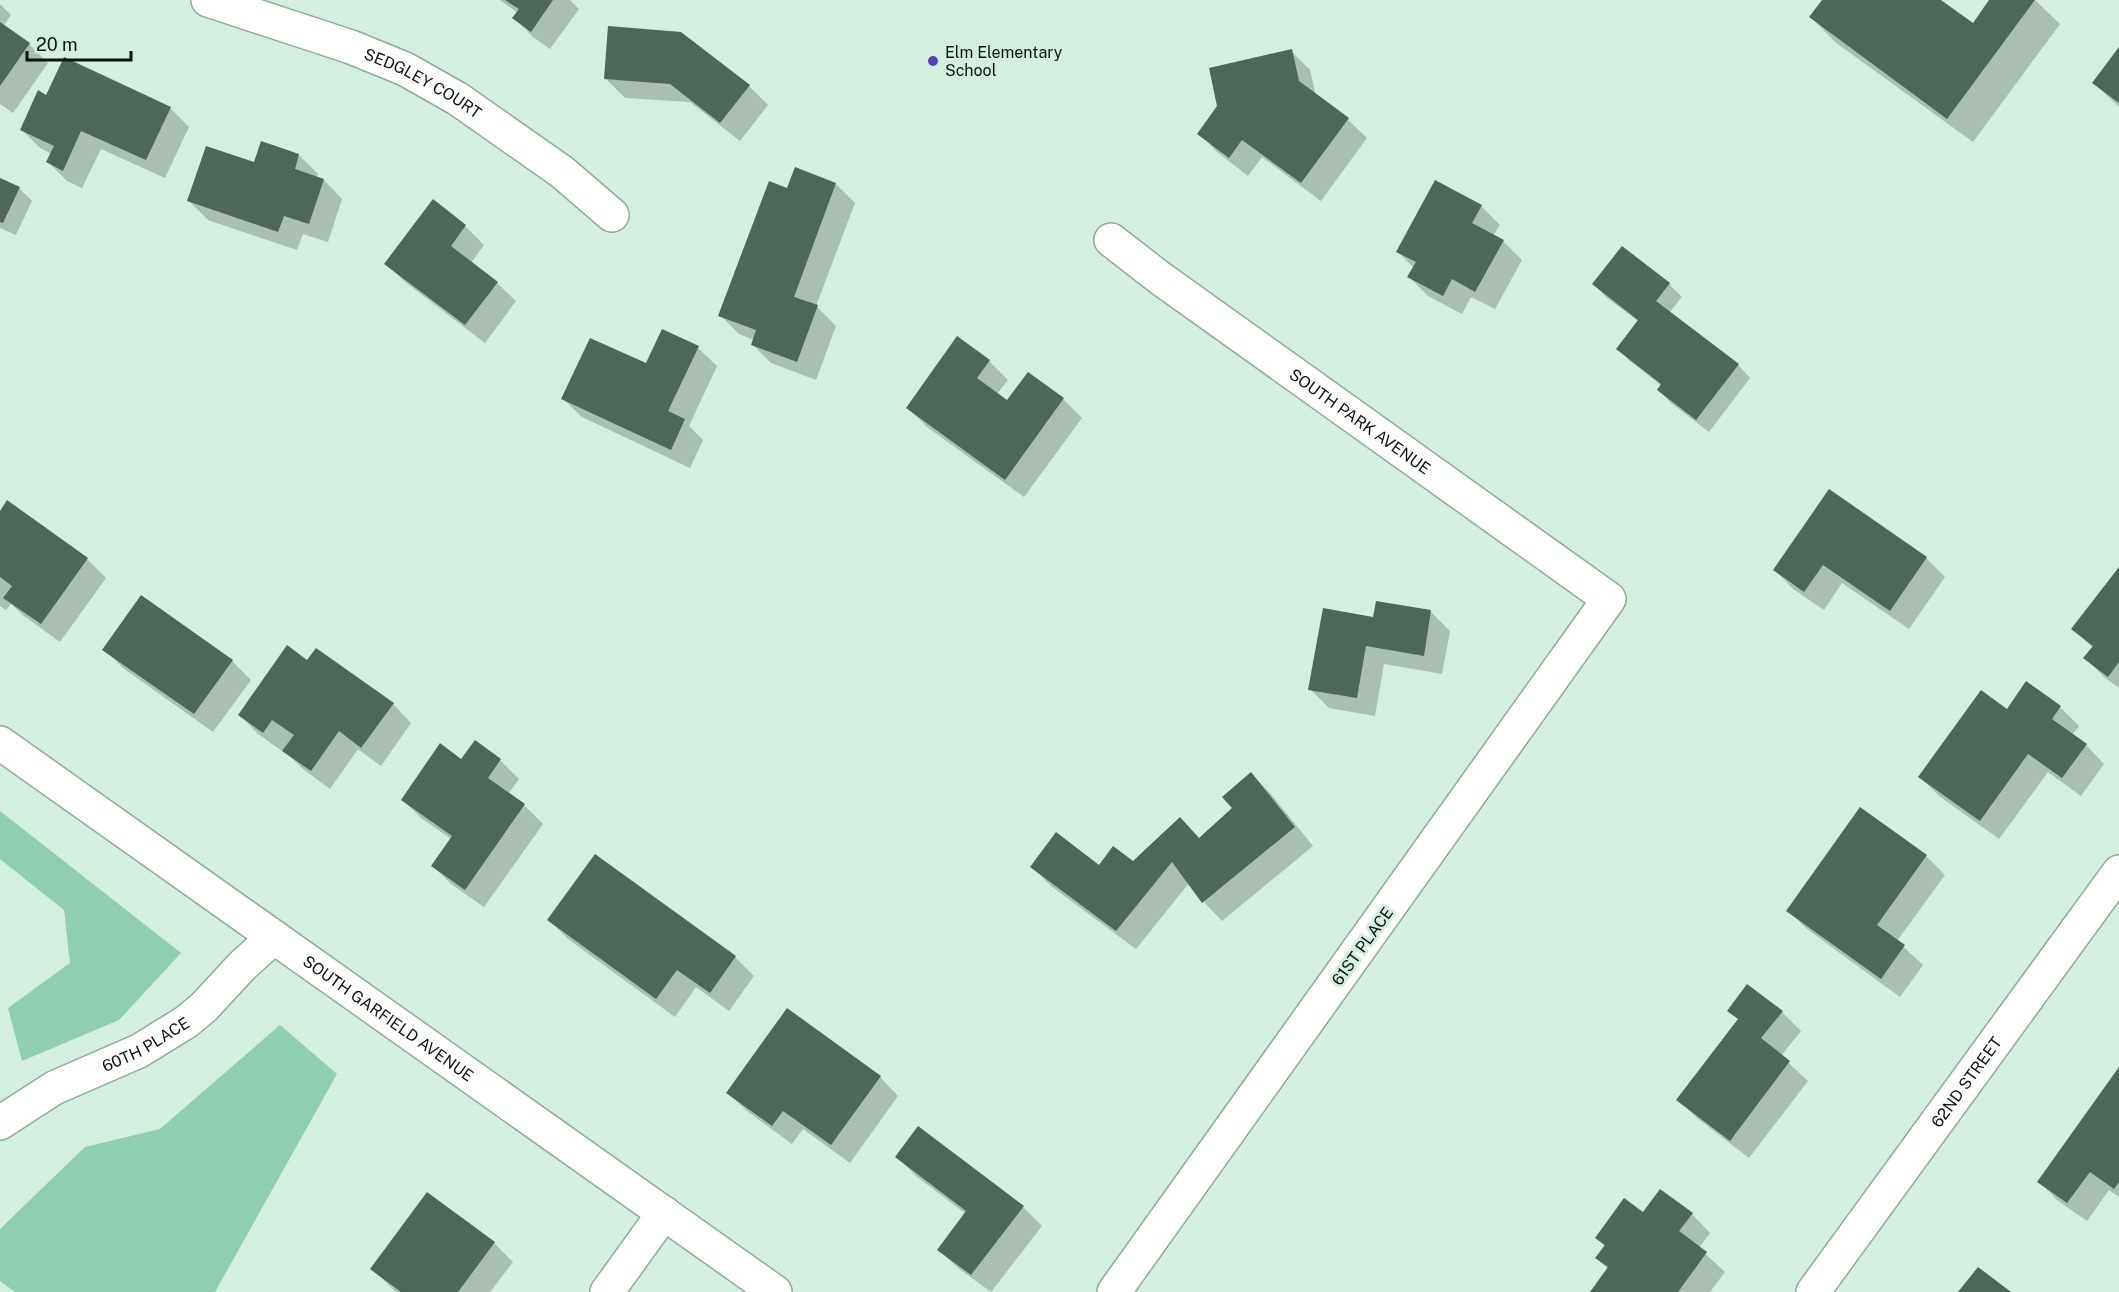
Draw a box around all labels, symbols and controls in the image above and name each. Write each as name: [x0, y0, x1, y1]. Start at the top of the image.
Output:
scale bar: [27, 24, 130, 62]
text: 20 m: [36, 34, 78, 55]
place label: Elm Elementary School: [945, 43, 1063, 80]
street label: SEDGLEY COURT: [361, 44, 485, 123]
marker: Elm Elementary School: [926, 54, 940, 68]
street label: SOUTH PARK AVENUE: [1286, 365, 1434, 478]
street label: 61ST PLACE: [1328, 904, 1397, 989]
street label: SOUTH GARFIELD AVENUE: [299, 952, 477, 1085]
street label: 60TH PLACE: [99, 1013, 193, 1076]
street label: 62ND STREET: [1927, 1033, 2006, 1131]

